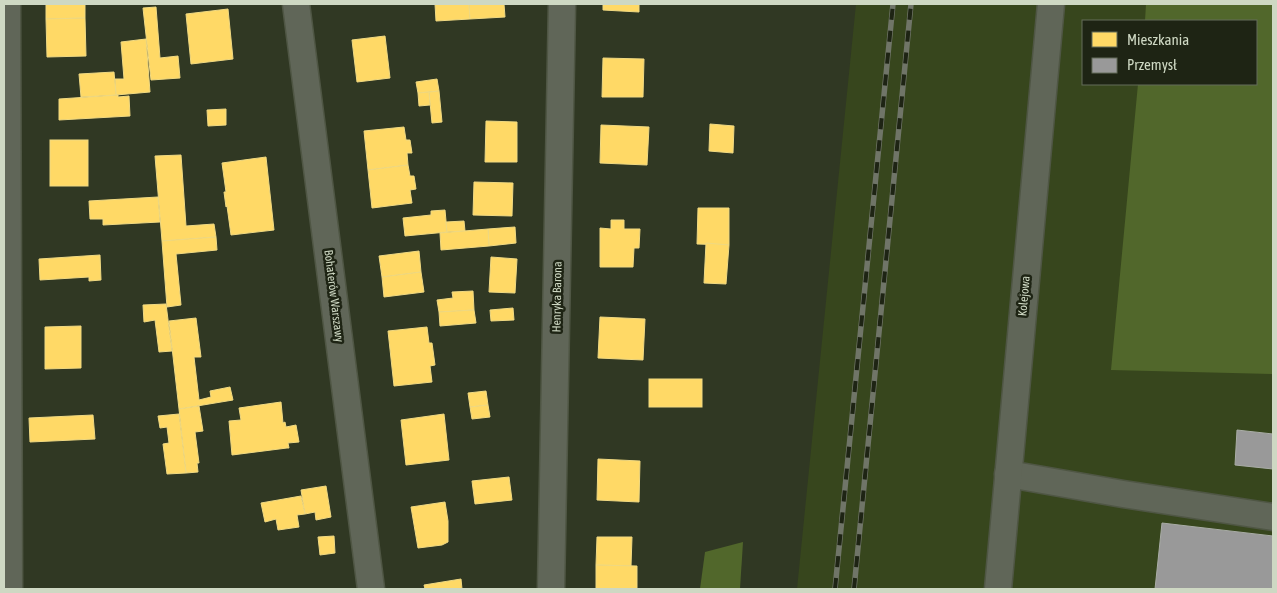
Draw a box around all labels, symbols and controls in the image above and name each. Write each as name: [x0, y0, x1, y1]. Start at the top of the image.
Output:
legend: [1082, 20, 1257, 85]
text: Mieszkania: [1127, 31, 1189, 48]
text: Przemysł: [1127, 56, 1177, 73]
street label: Bohaterów Warszawy: [321, 249, 347, 343]
street label: Henryka Barona: [549, 261, 565, 333]
street label: Kolejowa: [1015, 275, 1033, 317]

